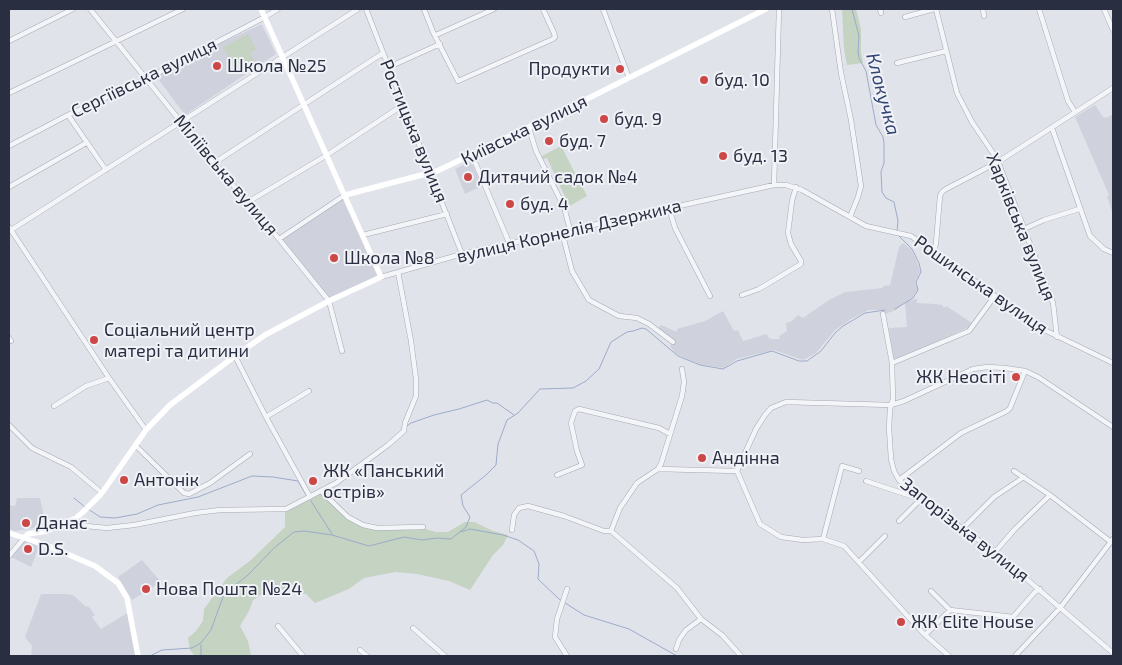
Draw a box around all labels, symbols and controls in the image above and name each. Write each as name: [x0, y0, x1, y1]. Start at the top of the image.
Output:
street label: Сергіївська вулиця: [68, 33, 220, 123]
water label: Клокучка: [861, 50, 905, 138]
place label: Школа №25: [227, 55, 326, 77]
street label: Ростицька вулиця: [375, 56, 453, 206]
place label: Продукти: [528, 58, 610, 80]
marker: Школа №25: [211, 60, 223, 72]
marker: Продукти: [614, 63, 626, 75]
place label: буд. 10: [714, 69, 770, 91]
marker: буд. 10: [698, 74, 710, 86]
street label: Київська вулиця: [457, 90, 591, 170]
place label: буд. 9: [614, 108, 662, 130]
street label: Міліївська вулиця: [169, 110, 283, 240]
marker: буд. 9: [598, 113, 610, 125]
place label: буд. 7: [559, 130, 606, 152]
marker: буд. 7: [543, 135, 555, 147]
place label: буд. 13: [733, 145, 788, 167]
marker: буд. 13: [717, 150, 729, 162]
street label: Харківська вулиця: [982, 150, 1060, 304]
place label: Дитячий садок №4: [478, 166, 638, 188]
marker: Дитячий садок №4: [462, 171, 474, 183]
place label: буд. 4: [520, 193, 569, 215]
street label: вулиця Корнелія Дзержика: [455, 195, 683, 267]
marker: буд. 4: [504, 198, 516, 210]
street label: Рошинська вулиця: [910, 231, 1052, 339]
place label: Школа №8: [344, 247, 435, 269]
marker: Школа №8: [328, 252, 340, 264]
place label: Соціальний центр матері та дитини: [104, 319, 255, 362]
marker: Соціальний центр матері та дитини: [88, 334, 100, 346]
place label: ЖК Неосіті: [916, 366, 1006, 388]
marker: ЖК Неосіті: [1010, 371, 1022, 383]
place label: Андінна: [712, 447, 780, 469]
marker: Андінна: [696, 452, 708, 464]
place label: ЖК «Панський острів»: [323, 460, 444, 502]
place label: Антонік: [134, 469, 199, 491]
street label: Запорізька вулиця: [896, 473, 1034, 587]
marker: Антонік: [118, 474, 130, 486]
marker: ЖК «Панський острів»: [307, 475, 319, 487]
place label: Данас: [36, 512, 88, 534]
marker: Данас: [20, 517, 32, 529]
place label: D.S.: [38, 538, 68, 560]
marker: D.S.: [22, 543, 34, 555]
place label: Нова Пошта №24: [156, 578, 302, 600]
marker: Нова Пошта №24: [140, 583, 152, 595]
place label: ЖК Elite House: [911, 611, 1034, 633]
marker: ЖК Elite House: [895, 616, 907, 628]

